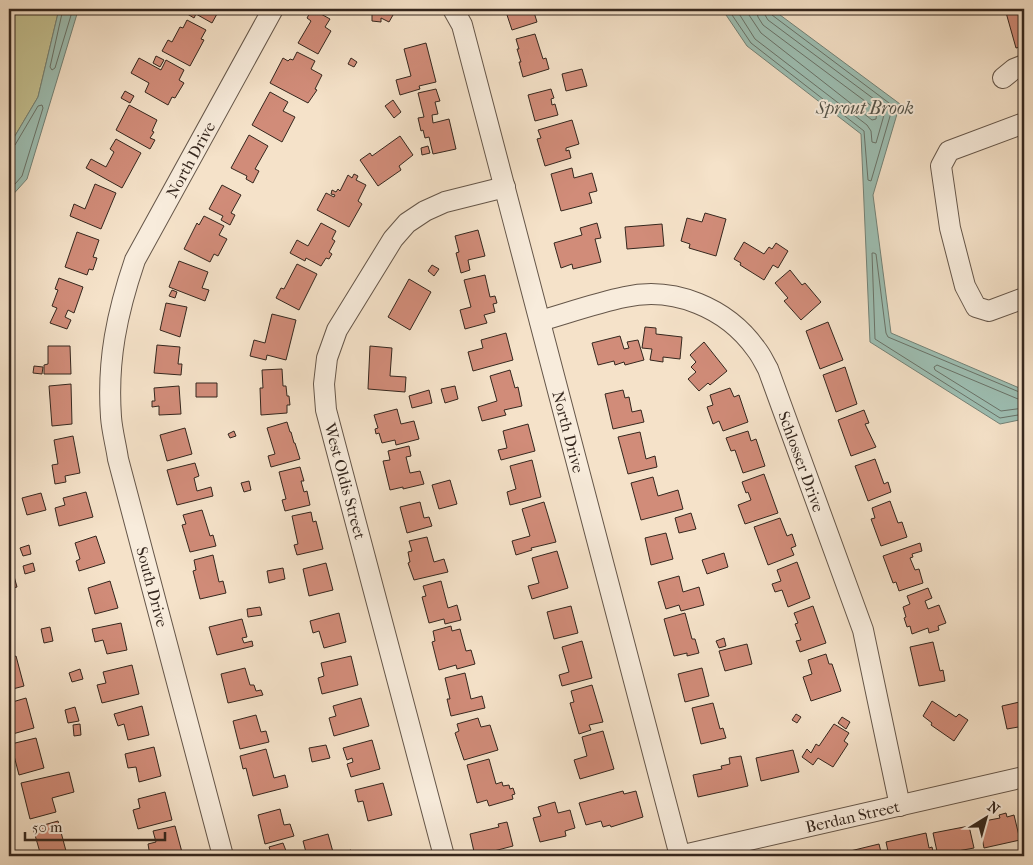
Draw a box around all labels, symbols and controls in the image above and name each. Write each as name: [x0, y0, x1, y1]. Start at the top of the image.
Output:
water label: Sprout Brook: [815, 98, 914, 119]
street label: North Drive: [162, 118, 219, 201]
street label: North Drive: [549, 389, 589, 475]
street label: Schlosser Drive: [775, 408, 829, 514]
street label: West Oldis Street: [320, 420, 370, 541]
street label: South Drive: [132, 545, 172, 629]
north arrow: [960, 792, 1010, 842]
street label: Berdan Street: [804, 796, 902, 836]
text: N: [984, 798, 1003, 818]
scale bar: [25, 810, 165, 842]
text: 50 m: [32, 818, 63, 836]

